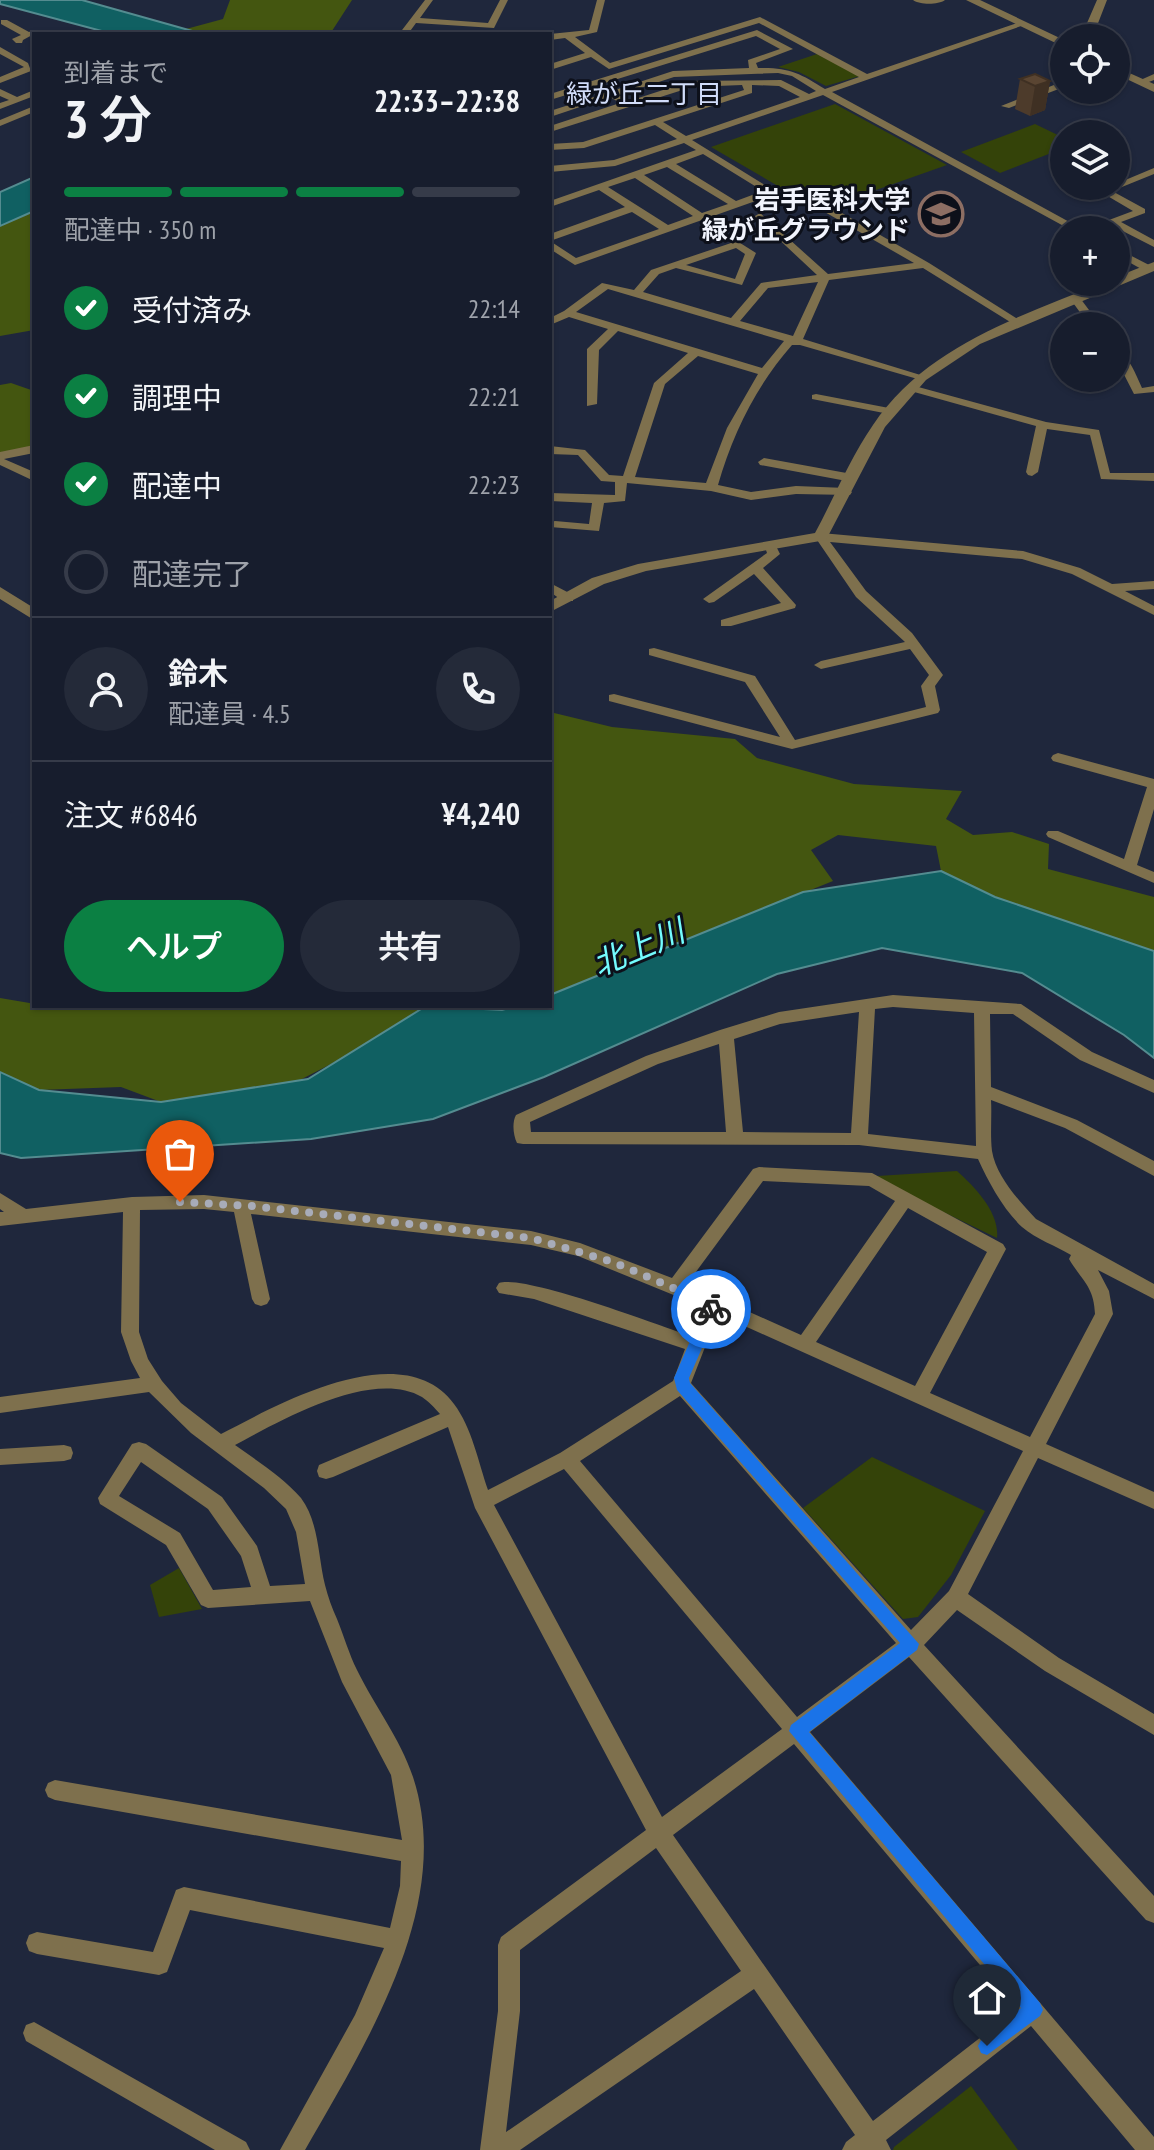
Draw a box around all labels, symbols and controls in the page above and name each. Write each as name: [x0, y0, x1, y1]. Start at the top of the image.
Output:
map controls: [1050, 24, 1130, 392]
button: locate: [1050, 24, 1130, 104]
text: 到着まで: [64, 56, 168, 89]
district label: 緑が丘二丁目: [566, 77, 722, 110]
text: 22:33–22:38: [374, 81, 520, 120]
text: 3 分: [64, 85, 152, 152]
button: layers: [1050, 120, 1130, 200]
place label: 岩手医科大学 緑が丘グラウンド: [702, 183, 910, 246]
school or university icon: 岩手医科大学 緑が丘グラウンド: [917, 190, 965, 238]
text: 配達中 · 350 m: [64, 213, 216, 246]
button: +: [1050, 216, 1130, 296]
icon: check: [64, 286, 108, 330]
text: 受付済み: [132, 290, 252, 329]
text: 22:14: [468, 292, 520, 325]
button: −: [1050, 312, 1130, 392]
icon: check: [64, 374, 108, 418]
text: 調理中: [132, 378, 222, 417]
text: 22:21: [468, 380, 520, 413]
icon: check: [64, 462, 108, 506]
text: 配達中: [132, 466, 222, 505]
text: 22:23: [468, 468, 520, 501]
text: 配達完了: [132, 554, 252, 593]
button: person: [64, 647, 148, 731]
button: phone: [436, 647, 520, 731]
text: 鈴木: [168, 653, 228, 692]
text: 配達員 · 4.5: [168, 697, 291, 730]
text: ¥4,240: [442, 794, 520, 833]
text: 注文 #6846: [64, 795, 198, 834]
button: ヘルプ: [64, 900, 284, 992]
button: 共有: [300, 900, 520, 992]
water label: 北上川: [586, 908, 693, 985]
pin: [146, 1120, 214, 1202]
icon: bag: [158, 1132, 202, 1176]
courier: [671, 1269, 751, 1349]
icon: bike: [689, 1287, 733, 1331]
pin: [953, 1964, 1021, 2046]
icon: home: [965, 1976, 1009, 2020]

